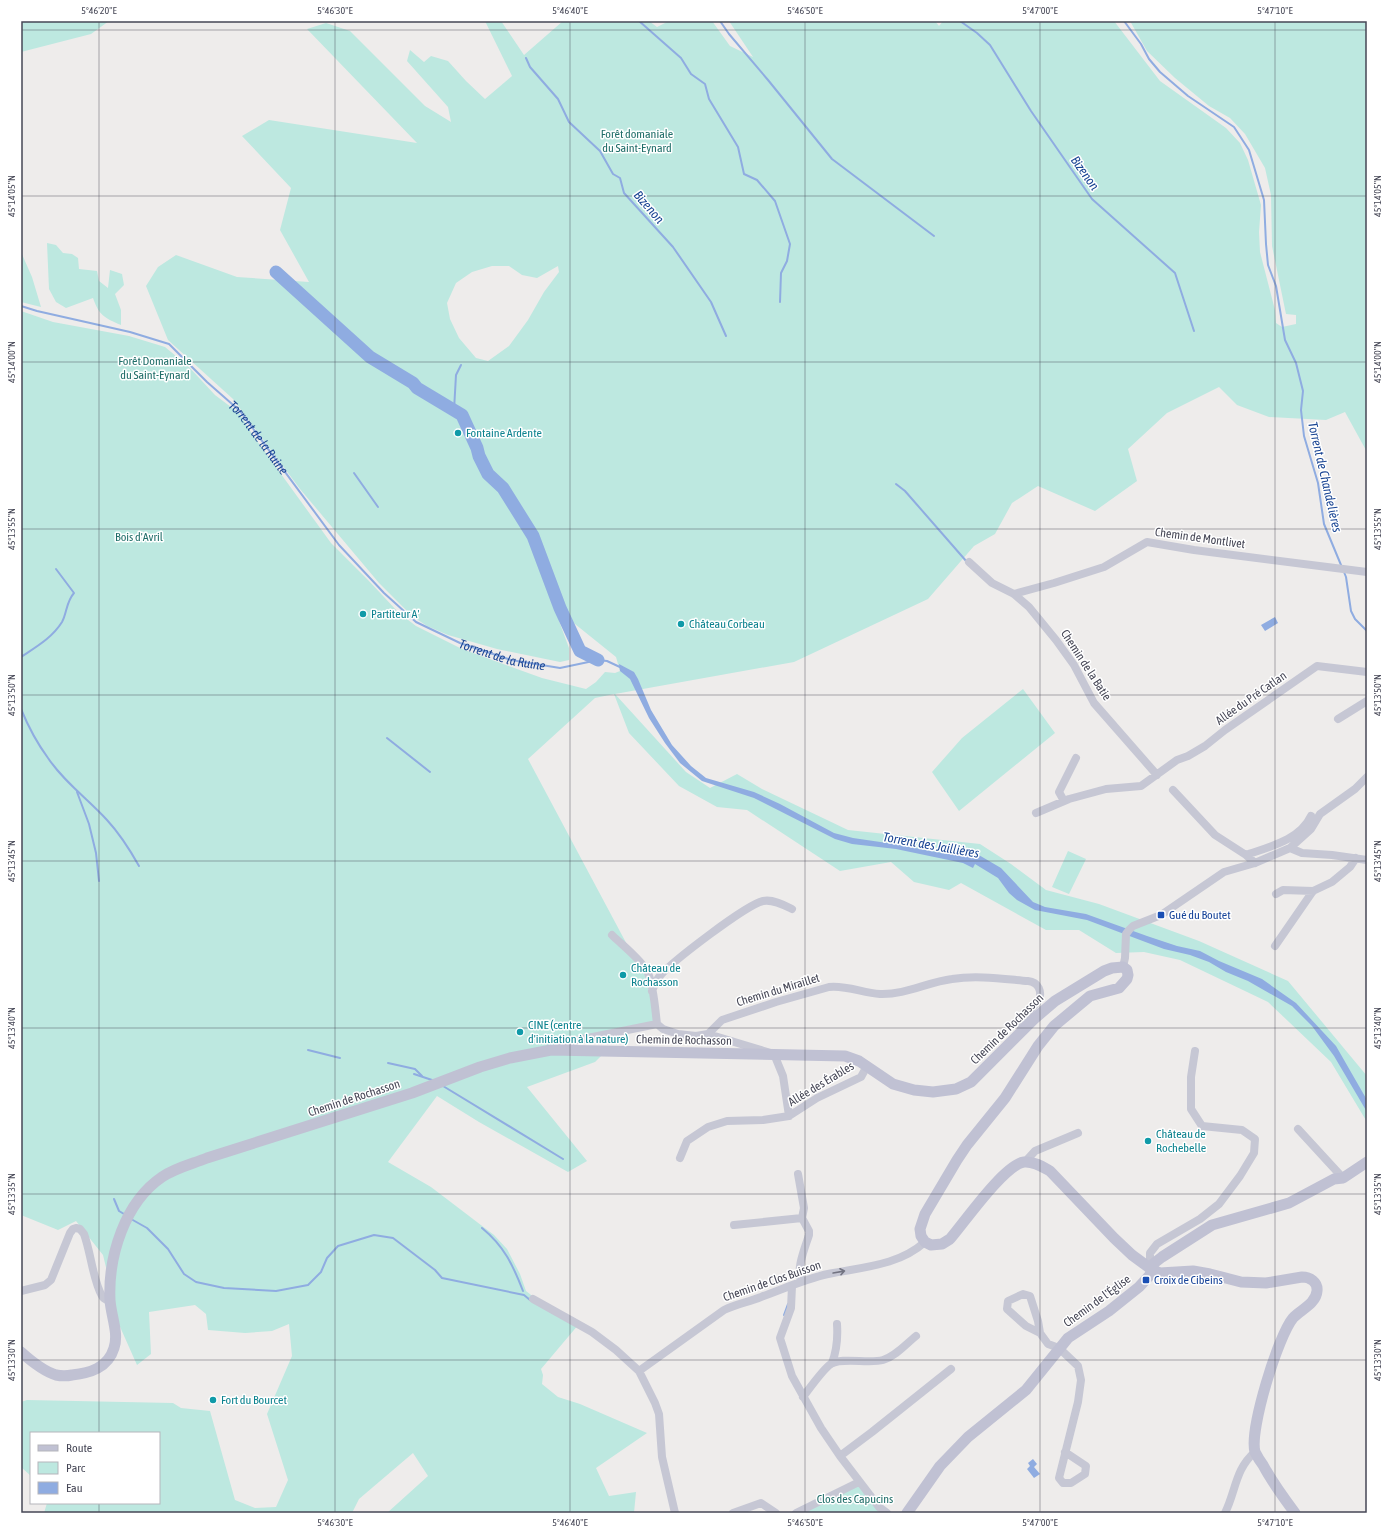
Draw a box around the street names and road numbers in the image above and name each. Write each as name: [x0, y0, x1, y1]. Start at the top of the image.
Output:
street label: Chemin de Montlivet: [1154, 525, 1247, 551]
street label: Chemin de la Batie: [1058, 627, 1114, 703]
street label: Allée du Pré Catlan: [1213, 668, 1289, 728]
street label: Chemin du Miraillet: [735, 971, 822, 1009]
street label: Chemin de Rochasson: [968, 991, 1046, 1067]
street label: Chemin de Rochasson: [636, 1032, 732, 1048]
street label: Allée des Érables: [786, 1059, 856, 1109]
street label: Chemin de Rochasson: [306, 1077, 402, 1119]
street label: Chemin de Clos Buisson: [721, 1258, 823, 1304]
street label: Chemin de l'Église: [1061, 1272, 1133, 1330]

